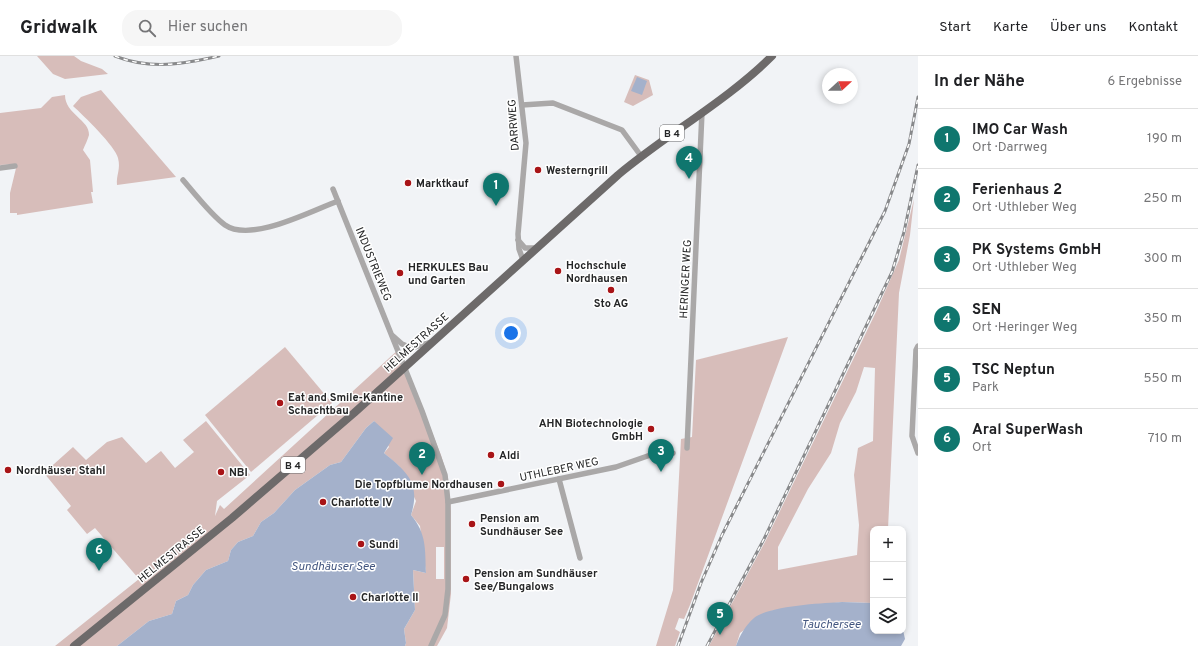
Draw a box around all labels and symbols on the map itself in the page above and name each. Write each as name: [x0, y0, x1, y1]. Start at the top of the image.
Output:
north arrow: [822, 68, 858, 104]
street label: DARRWEG: [505, 99, 523, 151]
road number: B 4: [660, 125, 684, 141]
pin: 4: [676, 146, 702, 179]
place label: Westerngrill: [546, 164, 608, 178]
marker: Westerngrill: [533, 165, 543, 175]
pin: 1: [483, 173, 509, 206]
place label: Marktkauf: [416, 177, 468, 191]
marker: Marktkauf: [403, 178, 413, 188]
street label: INDUSTRIEWEG: [352, 225, 394, 303]
street label: HERINGER WEG: [677, 239, 695, 319]
place label: Hochschule Nordhausen: [566, 259, 628, 286]
place label: HERKULES Bau und Garten: [408, 261, 488, 288]
marker: Hochschule Nordhausen: [553, 266, 563, 276]
marker: HERKULES Bau und Garten: [395, 268, 405, 278]
marker: Sto AG: [606, 285, 616, 295]
place label: Sto AG: [594, 297, 628, 311]
street label: HELMESTRASSE: [381, 310, 452, 376]
your location: [501, 323, 521, 343]
place label: Eat and Smile-Kantine Schachtbau: [288, 391, 403, 418]
marker: Eat and Smile-Kantine Schachtbau: [275, 398, 285, 408]
place label: AHN Biotechnologie GmbH: [539, 417, 643, 444]
marker: AHN Biotechnologie GmbH: [646, 424, 656, 434]
pin: 3: [648, 439, 674, 472]
pin: 2: [409, 442, 435, 475]
place label: Aldi: [499, 449, 520, 463]
marker: Aldi: [486, 450, 496, 460]
street label: UTHLEBER WEG: [518, 455, 600, 485]
road number: B 4: [281, 457, 305, 473]
place label: Nordhäuser Stahl: [16, 464, 105, 478]
marker: Nordhäuser Stahl: [3, 465, 13, 475]
place label: NBI: [229, 466, 248, 480]
marker: NBI: [216, 467, 226, 477]
place label: Die Topfblume Nordhausen: [355, 478, 493, 492]
marker: Die Topfblume Nordhausen: [496, 479, 506, 489]
place label: Charlotte IV: [331, 496, 393, 510]
marker: Charlotte IV: [318, 497, 328, 507]
place label: Pension am Sundhäuser See: [480, 512, 563, 539]
marker: Pension am Sundhäuser See: [467, 519, 477, 529]
street label: HELMESTRASSE: [135, 523, 208, 586]
pin: 6: [86, 538, 112, 571]
place label: Sundi: [369, 538, 398, 552]
marker: Sundi: [356, 539, 366, 549]
water label: Sundhäuser See: [291, 559, 376, 575]
place label: Pension am Sundhäuser See/Bungalows: [474, 567, 598, 594]
marker: Pension am Sundhäuser See/Bungalows: [461, 574, 471, 584]
place label: Charlotte II: [361, 591, 419, 605]
marker: Charlotte II: [348, 592, 358, 602]
pin: 5: [707, 602, 733, 635]
water label: Tauchersee: [801, 617, 862, 633]

